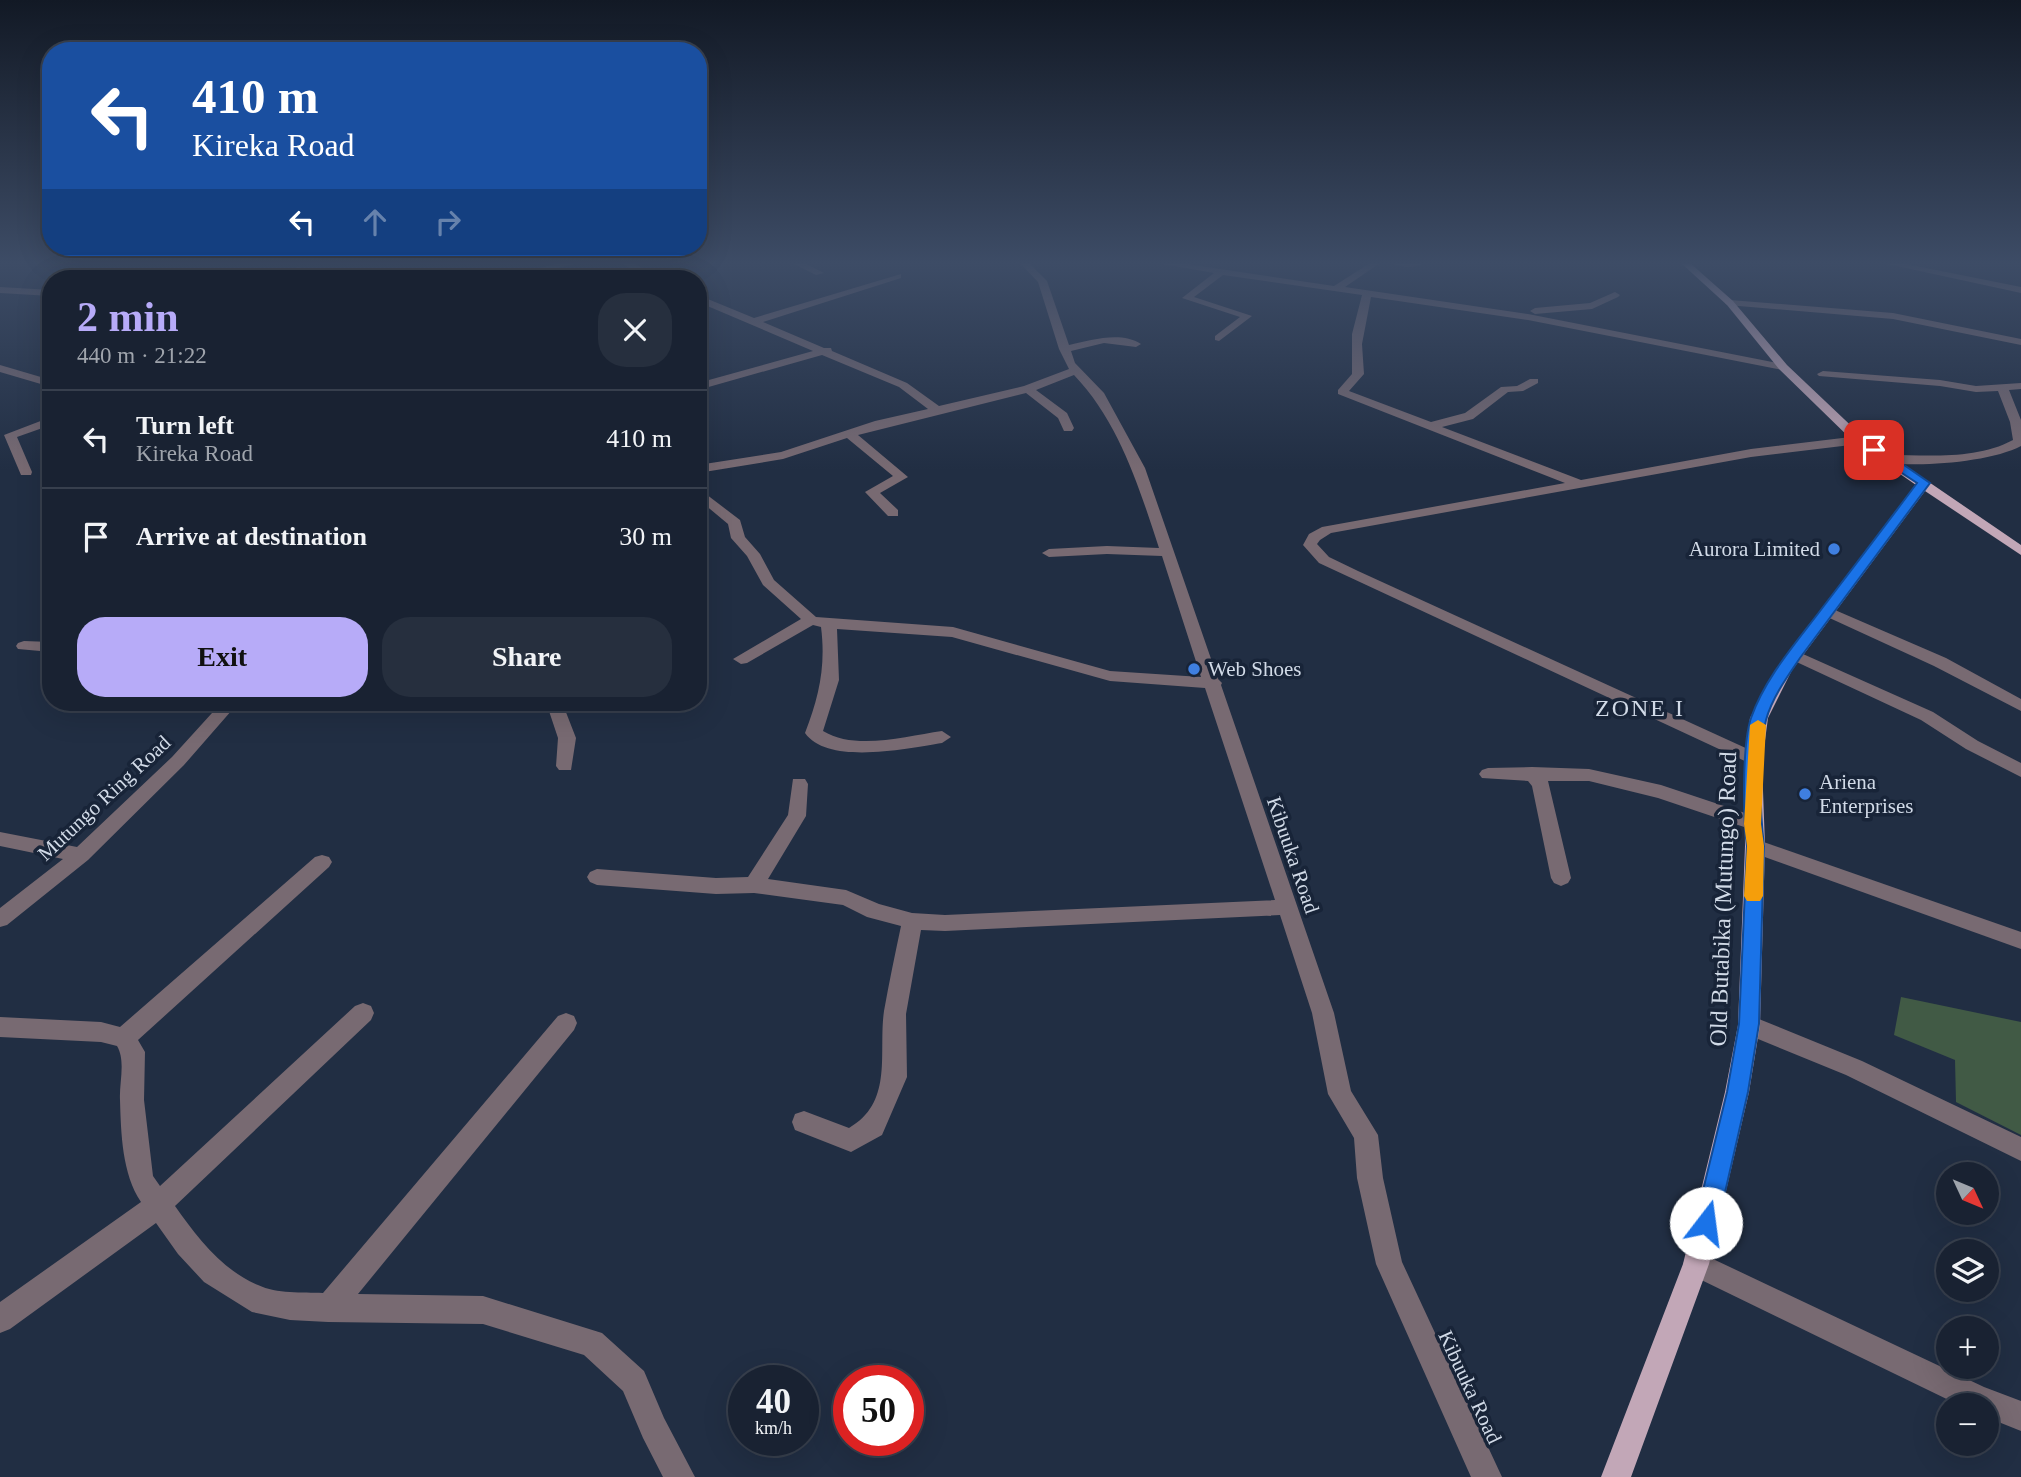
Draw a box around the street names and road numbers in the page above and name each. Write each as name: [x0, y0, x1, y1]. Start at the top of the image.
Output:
street label: Mutungo Ring Road: [33, 730, 176, 866]
street label: Old Butabika (Mutungo) Road: [1705, 751, 1741, 1047]
street label: Kibuuka Road: [1262, 793, 1324, 917]
street label: Kibuuka Road: [1433, 1327, 1507, 1448]

